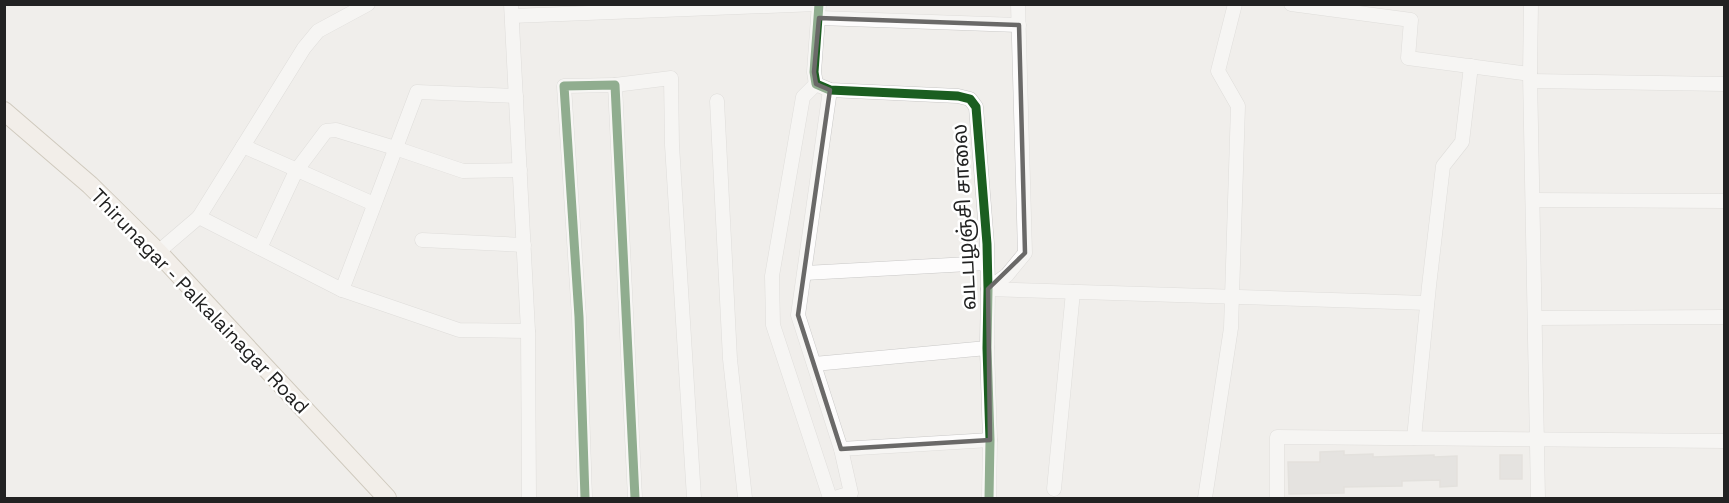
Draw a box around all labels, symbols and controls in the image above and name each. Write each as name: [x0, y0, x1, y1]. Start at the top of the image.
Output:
street label: வடபழஞ்சி சாலை: [946, 123, 983, 311]
street label: Thirunagar - Palkalainagar Road: [85, 183, 315, 419]

